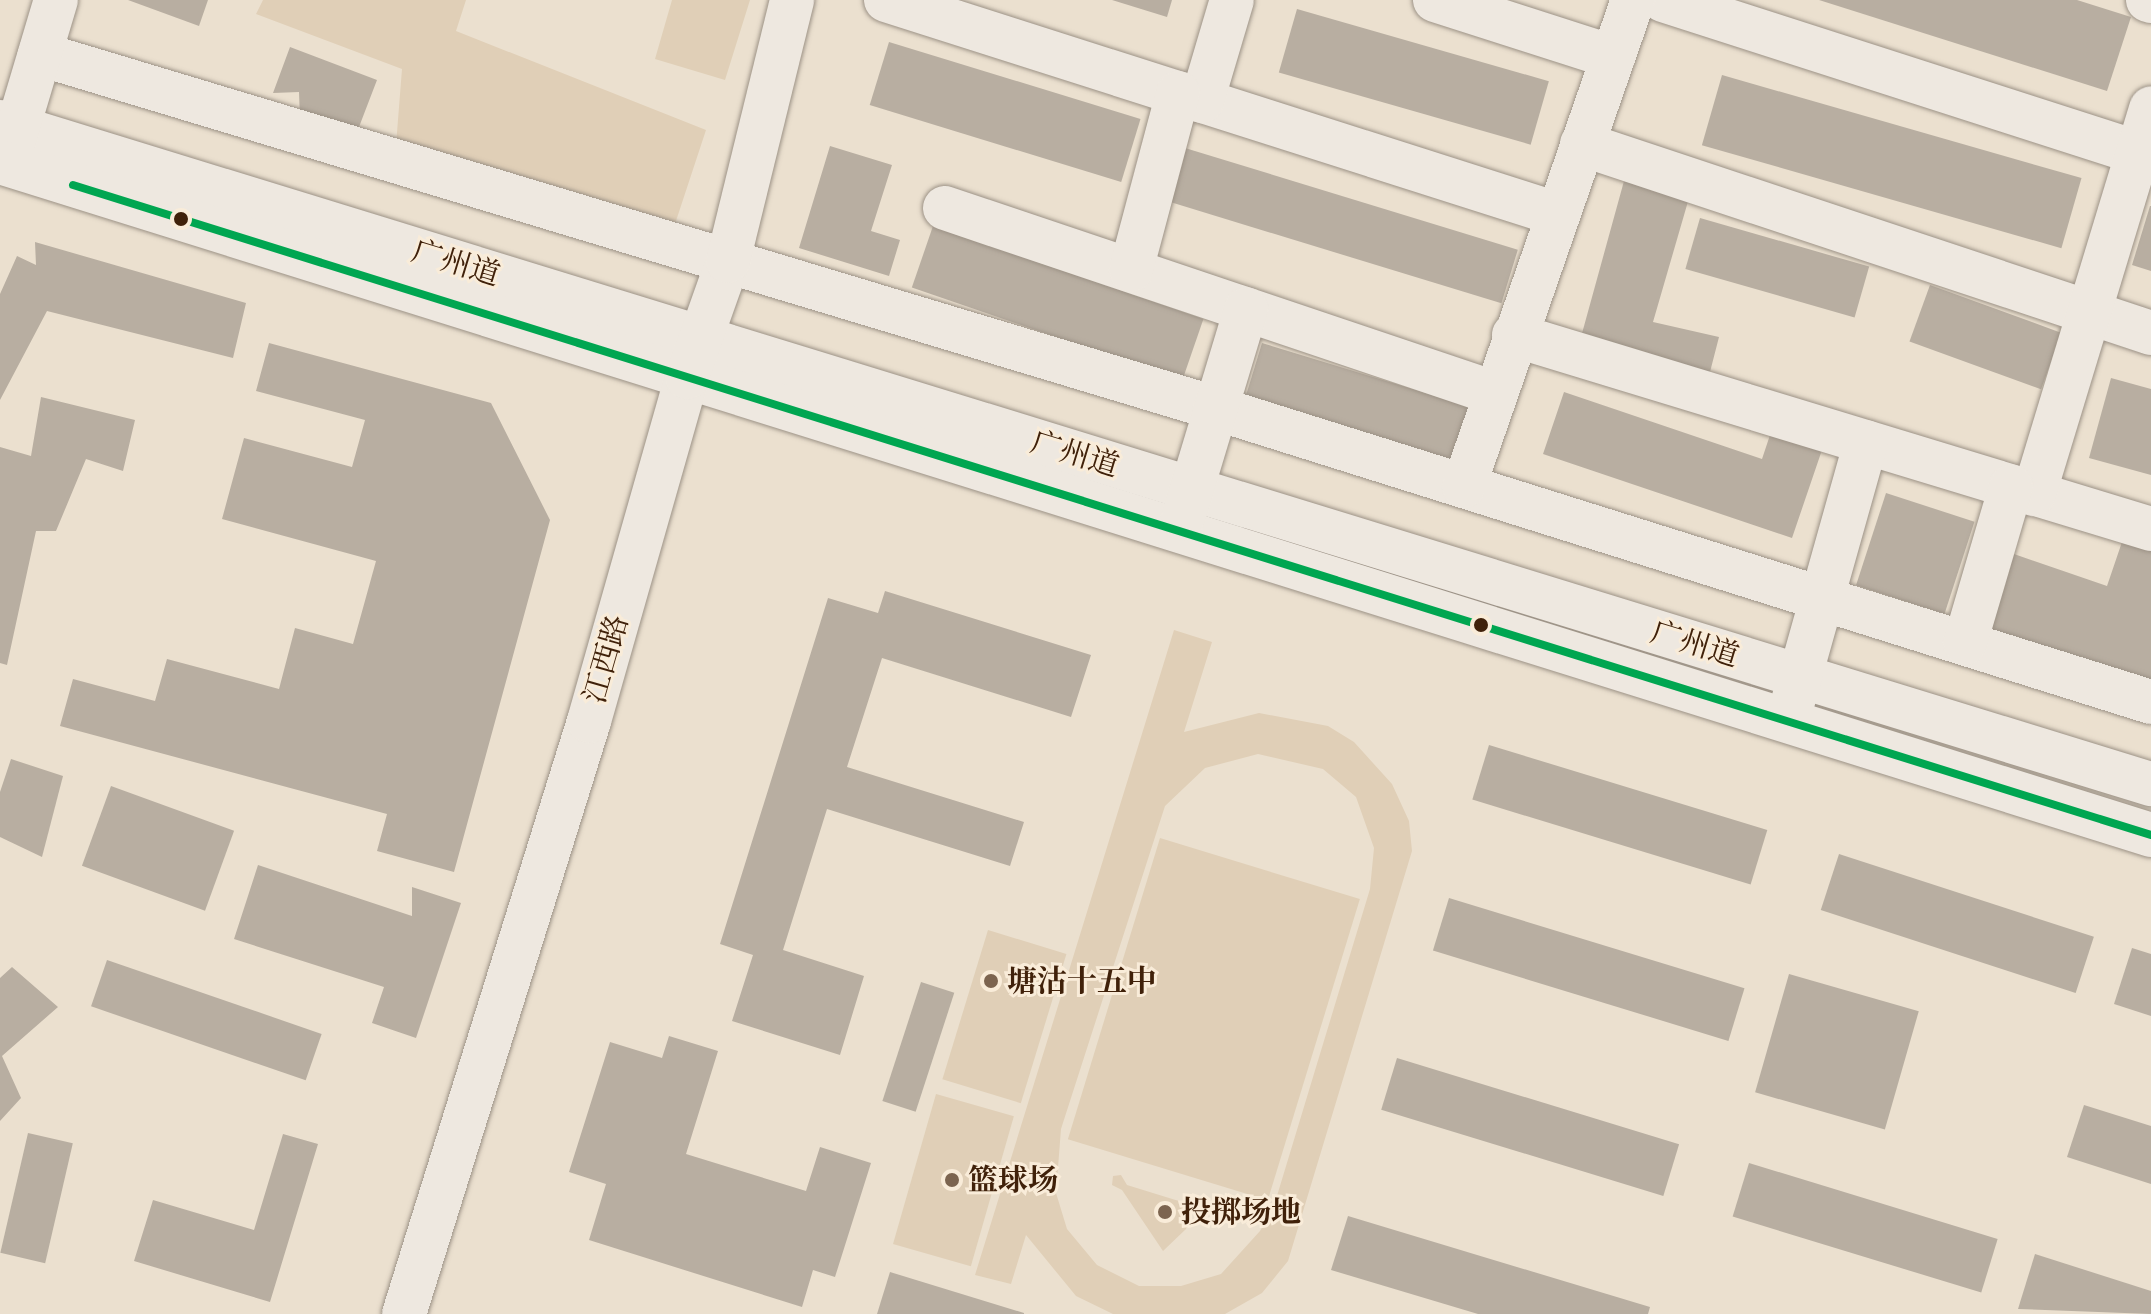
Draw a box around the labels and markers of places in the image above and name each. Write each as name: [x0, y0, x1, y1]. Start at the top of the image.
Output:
unlabelled marker: [173, 211, 189, 227]
unlabelled marker: [1473, 617, 1489, 633]
place label: 塘沽十五中: [1007, 963, 1157, 999]
marker: 塘沽十五中: [982, 972, 1000, 990]
place label: 篮球场: [968, 1162, 1058, 1198]
marker: 篮球场: [943, 1171, 961, 1189]
place label: 投掷场地: [1181, 1194, 1301, 1230]
marker: 投掷场地: [1156, 1203, 1174, 1221]

